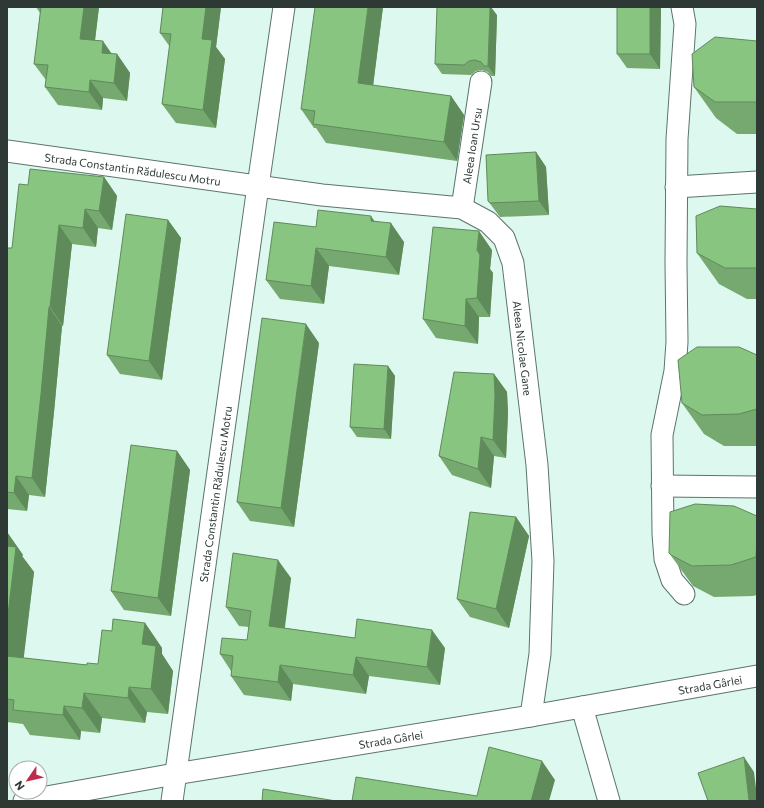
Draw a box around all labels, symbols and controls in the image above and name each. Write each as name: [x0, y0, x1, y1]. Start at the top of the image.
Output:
street label: Aleea Ioan Ursu: [459, 107, 484, 185]
street label: Strada Constantin Rădulescu Motru: [44, 150, 222, 187]
street label: Aleea Nicolae Gane: [511, 300, 535, 396]
street label: Strada Constantin Rădulescu Motru: [196, 405, 234, 583]
street label: Strada Gârlei: [677, 672, 743, 696]
street label: Strada Gârlei: [358, 727, 424, 750]
north arrow: [8, 760, 48, 800]
text: N: [12, 779, 27, 793]

